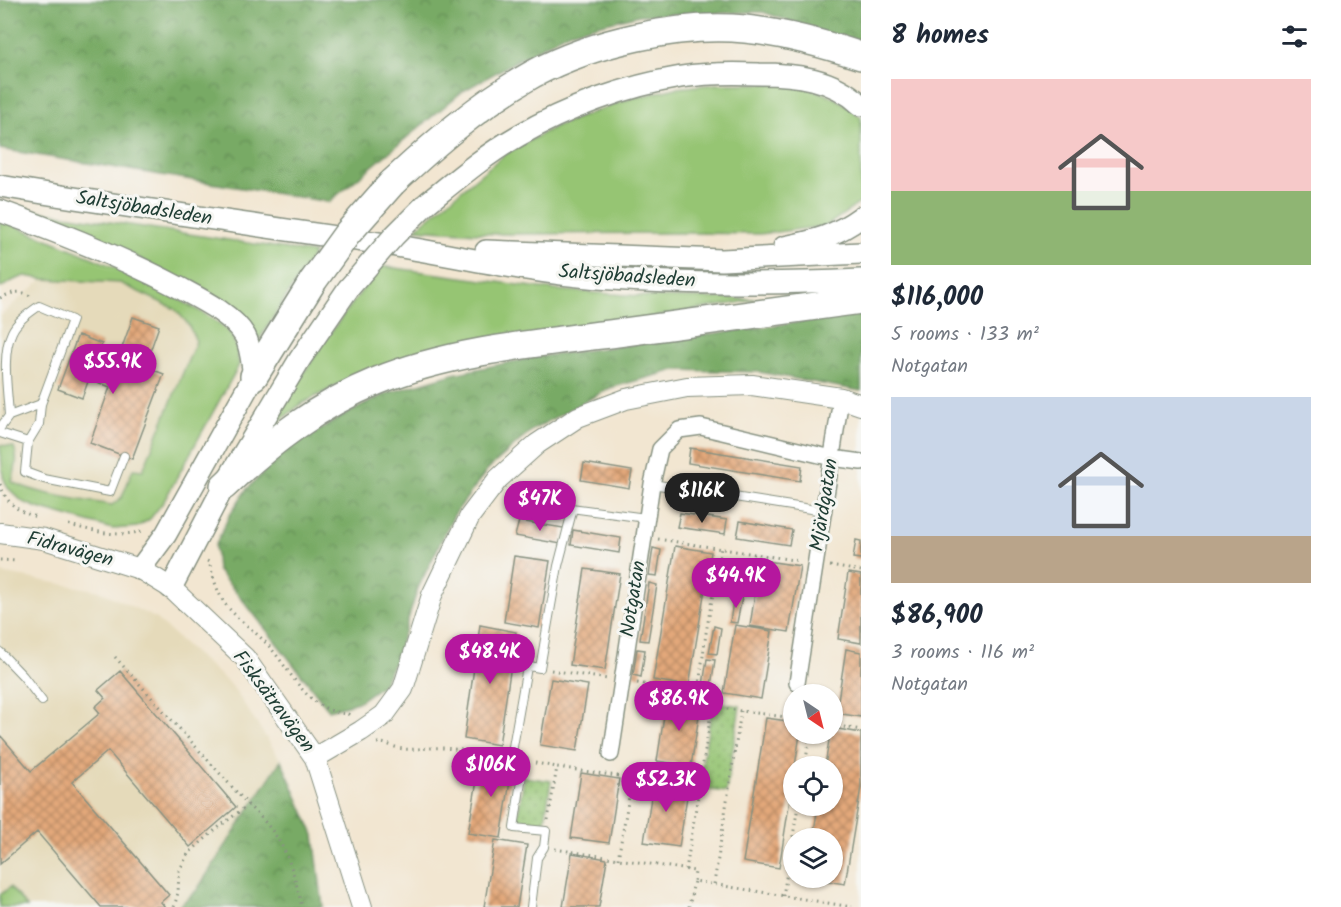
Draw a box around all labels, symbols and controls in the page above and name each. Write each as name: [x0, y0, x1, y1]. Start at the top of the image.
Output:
text: 8 homes: [891, 15, 989, 57]
icon: filters: [1278, 20, 1311, 53]
icon: home: [1047, 118, 1155, 226]
street label: Saltsjöbadsleden: [74, 182, 214, 236]
street label: Saltsjöbadsleden: [557, 256, 697, 298]
text: $116,000: [891, 277, 983, 319]
text: 5 rooms · 133 m²: [891, 319, 1039, 351]
pin: $55.9K: [64, 344, 162, 395]
text: $55.9K: [84, 347, 142, 379]
text: Notgatan: [891, 351, 968, 383]
icon: home: [1047, 436, 1155, 544]
street label: Mjärdgatan: [802, 456, 848, 554]
pin: $116K: [660, 473, 744, 524]
text: $116K: [679, 476, 725, 508]
pin: $47K: [504, 481, 576, 532]
text: $47K: [518, 484, 562, 516]
street label: Fidravägen: [23, 523, 117, 577]
street label: Notgatan: [612, 558, 656, 640]
pin: $44.9K: [687, 558, 785, 609]
text: $44.9K: [706, 561, 766, 593]
text: $86,900: [891, 595, 982, 637]
pin: $48.4K: [441, 634, 539, 685]
text: $48.4K: [459, 637, 521, 669]
text: 3 rooms · 116 m²: [891, 637, 1034, 669]
street label: Fisksätravägen: [224, 644, 322, 760]
text: Notgatan: [891, 669, 968, 701]
pin: $86.9K: [630, 681, 728, 732]
text: $86.9K: [648, 684, 710, 716]
north arrow: [783, 684, 843, 744]
map controls: [783, 684, 843, 888]
pin: $106K: [449, 747, 533, 798]
text: $106K: [465, 750, 517, 782]
button: locate: [783, 756, 843, 816]
pin: $52.3K: [617, 762, 715, 813]
text: $52.3K: [635, 765, 697, 797]
button: layers: [783, 828, 843, 888]

